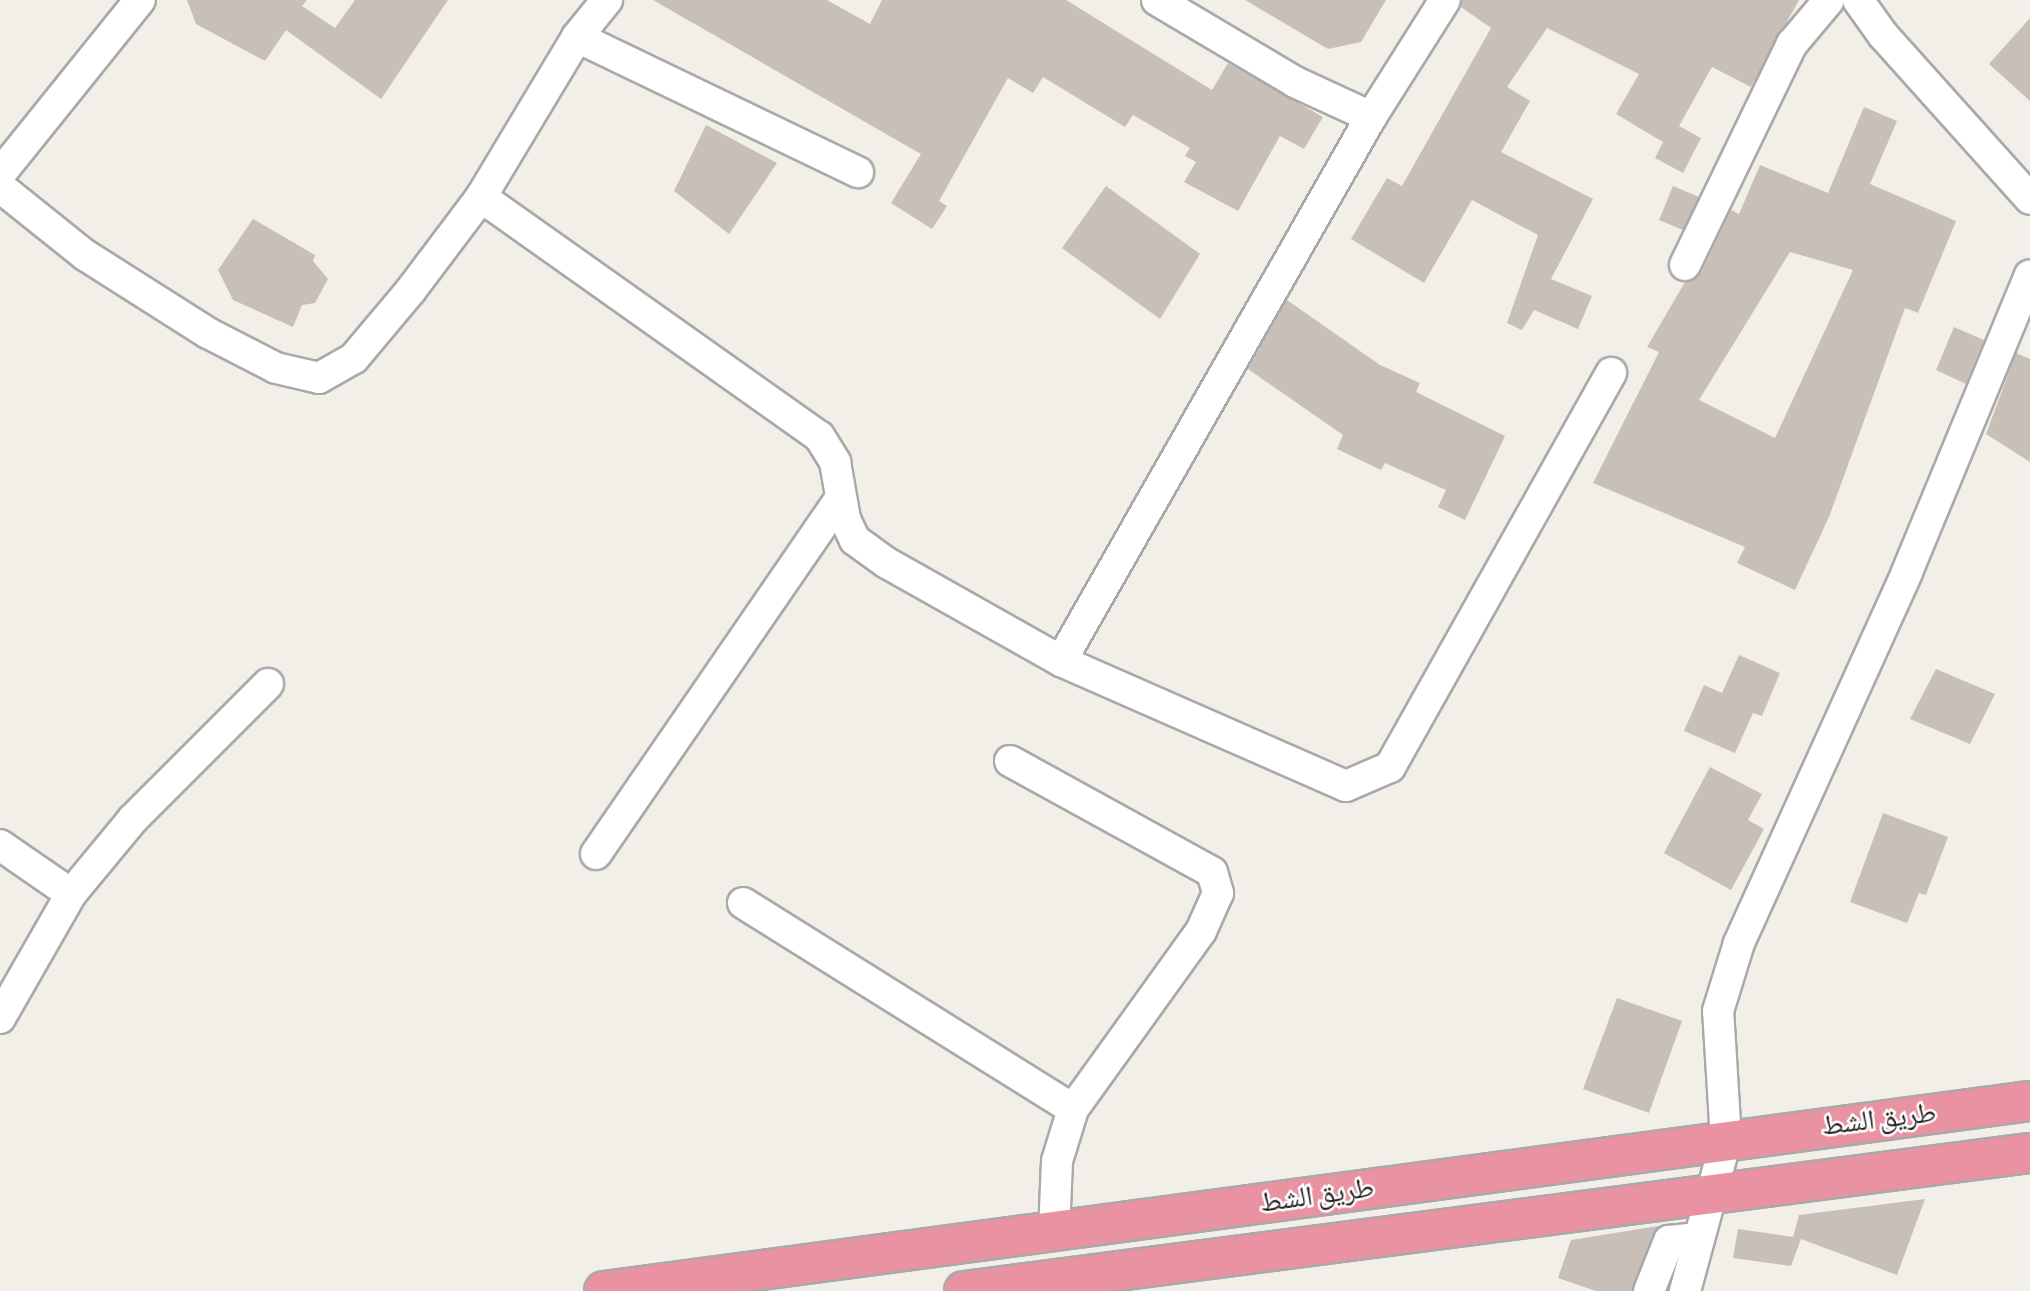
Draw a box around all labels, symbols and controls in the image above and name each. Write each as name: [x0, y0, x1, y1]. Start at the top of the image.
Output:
street label: طريق الشط: [1820, 1096, 1938, 1144]
street label: طريق الشط: [1258, 1171, 1376, 1221]

